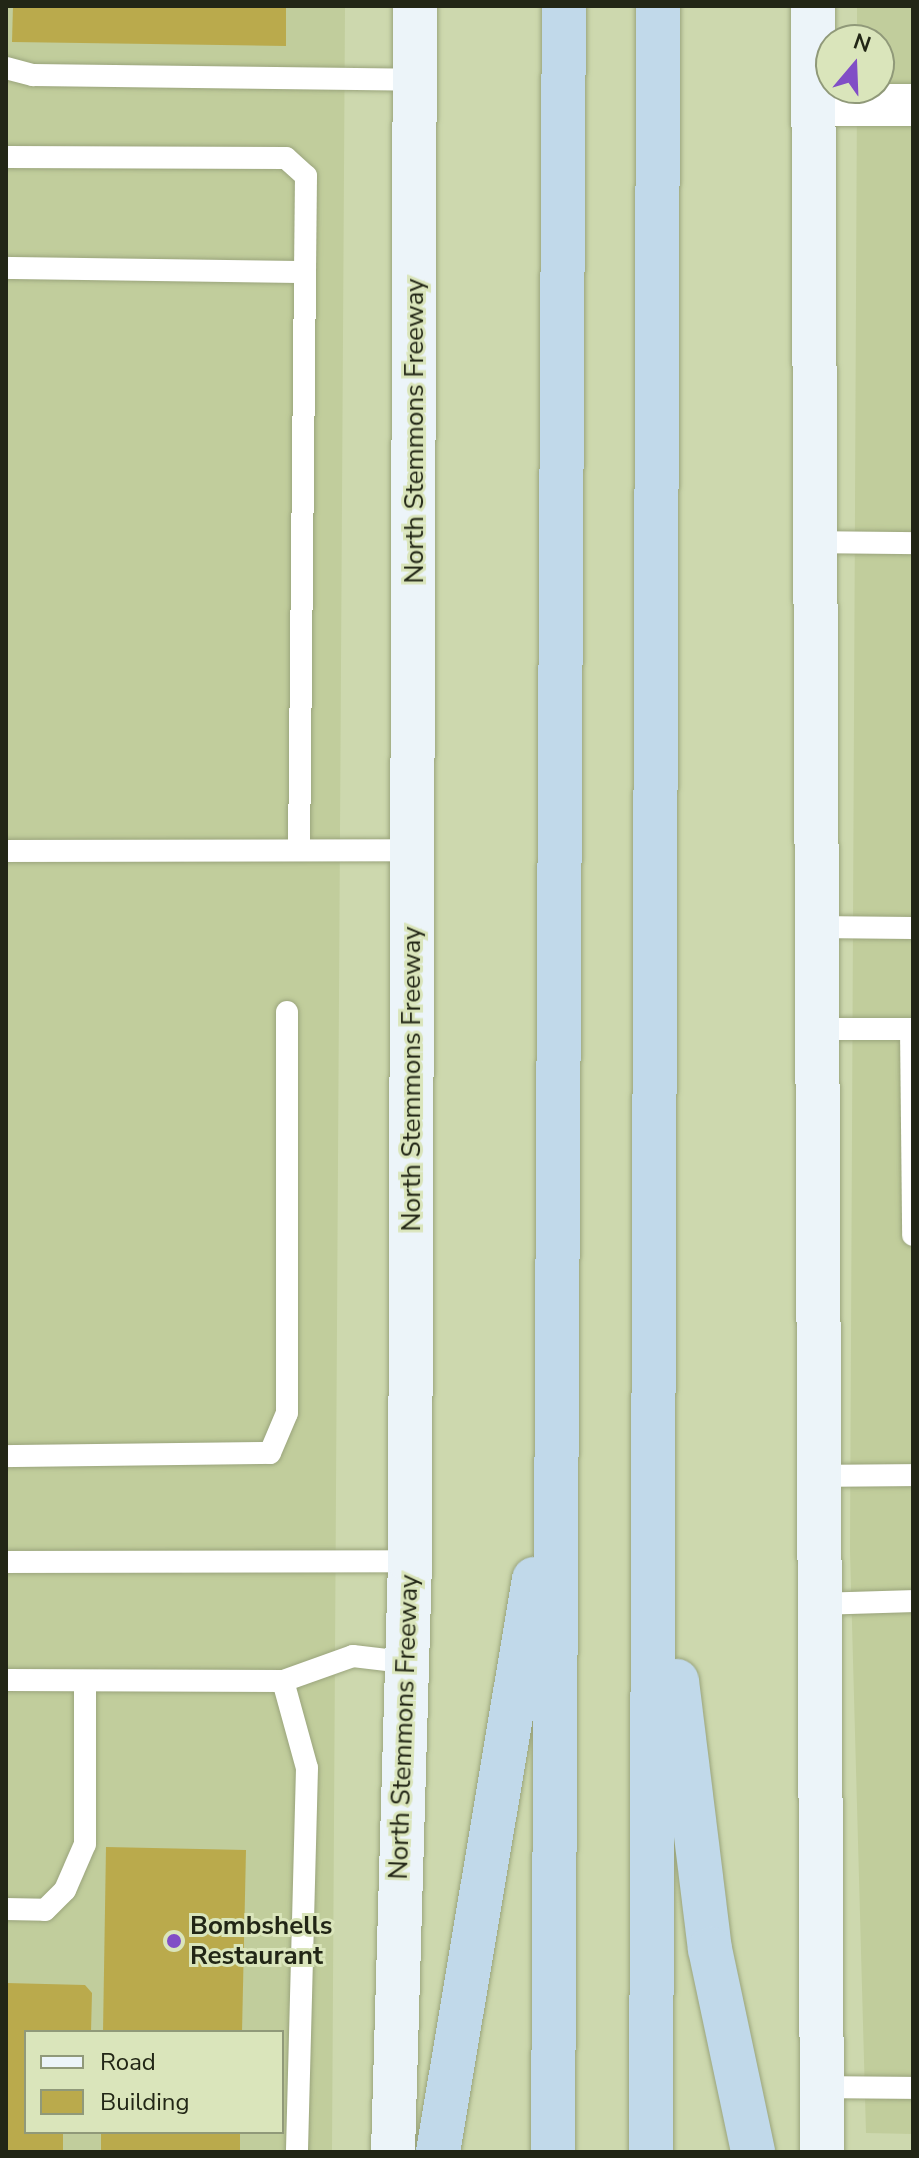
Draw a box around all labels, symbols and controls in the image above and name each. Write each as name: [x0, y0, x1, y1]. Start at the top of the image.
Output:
north arrow: [815, 24, 895, 104]
text: N: [849, 26, 875, 60]
street label: North Stemmons Freeway: [399, 278, 431, 584]
street label: North Stemmons Freeway: [396, 926, 428, 1232]
street label: North Stemmons Freeway: [383, 1574, 425, 1880]
place label: Bombshells Restaurant: [190, 1910, 332, 1972]
marker: Bombshells Restaurant: [165, 1932, 183, 1950]
legend: [24, 2030, 284, 2134]
text: Road: [100, 2046, 156, 2078]
text: Building: [100, 2086, 190, 2118]

